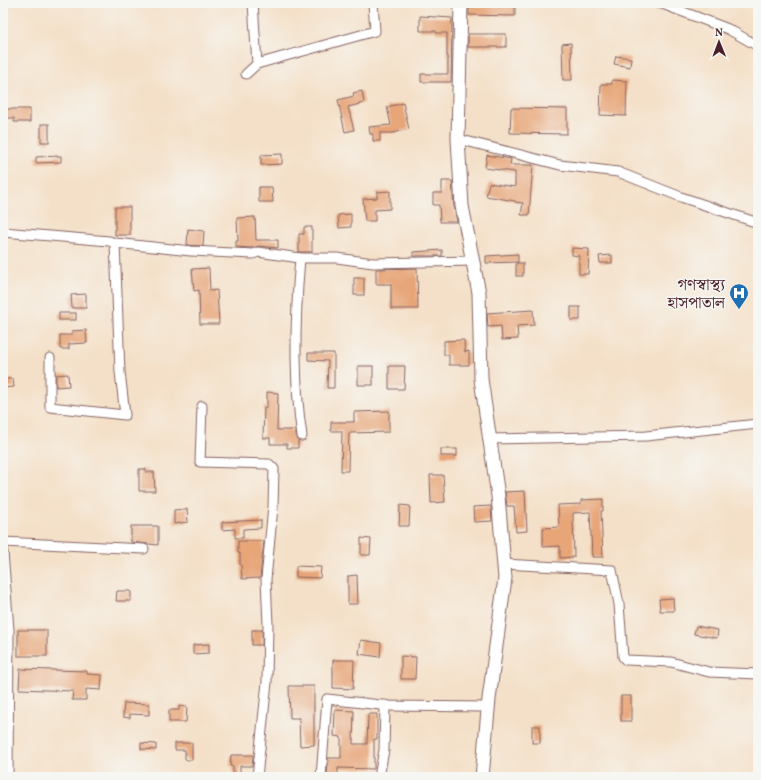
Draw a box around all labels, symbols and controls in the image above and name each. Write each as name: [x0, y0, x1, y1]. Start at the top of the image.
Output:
north arrow: [699, 22, 739, 62]
text: N: [715, 26, 723, 41]
place label: গণস্বাস্থ্য হাসপাতাল: [667, 275, 726, 315]
hospital icon: গণস্বাস্থ্য হাসপাতাল: [728, 282, 750, 310]

